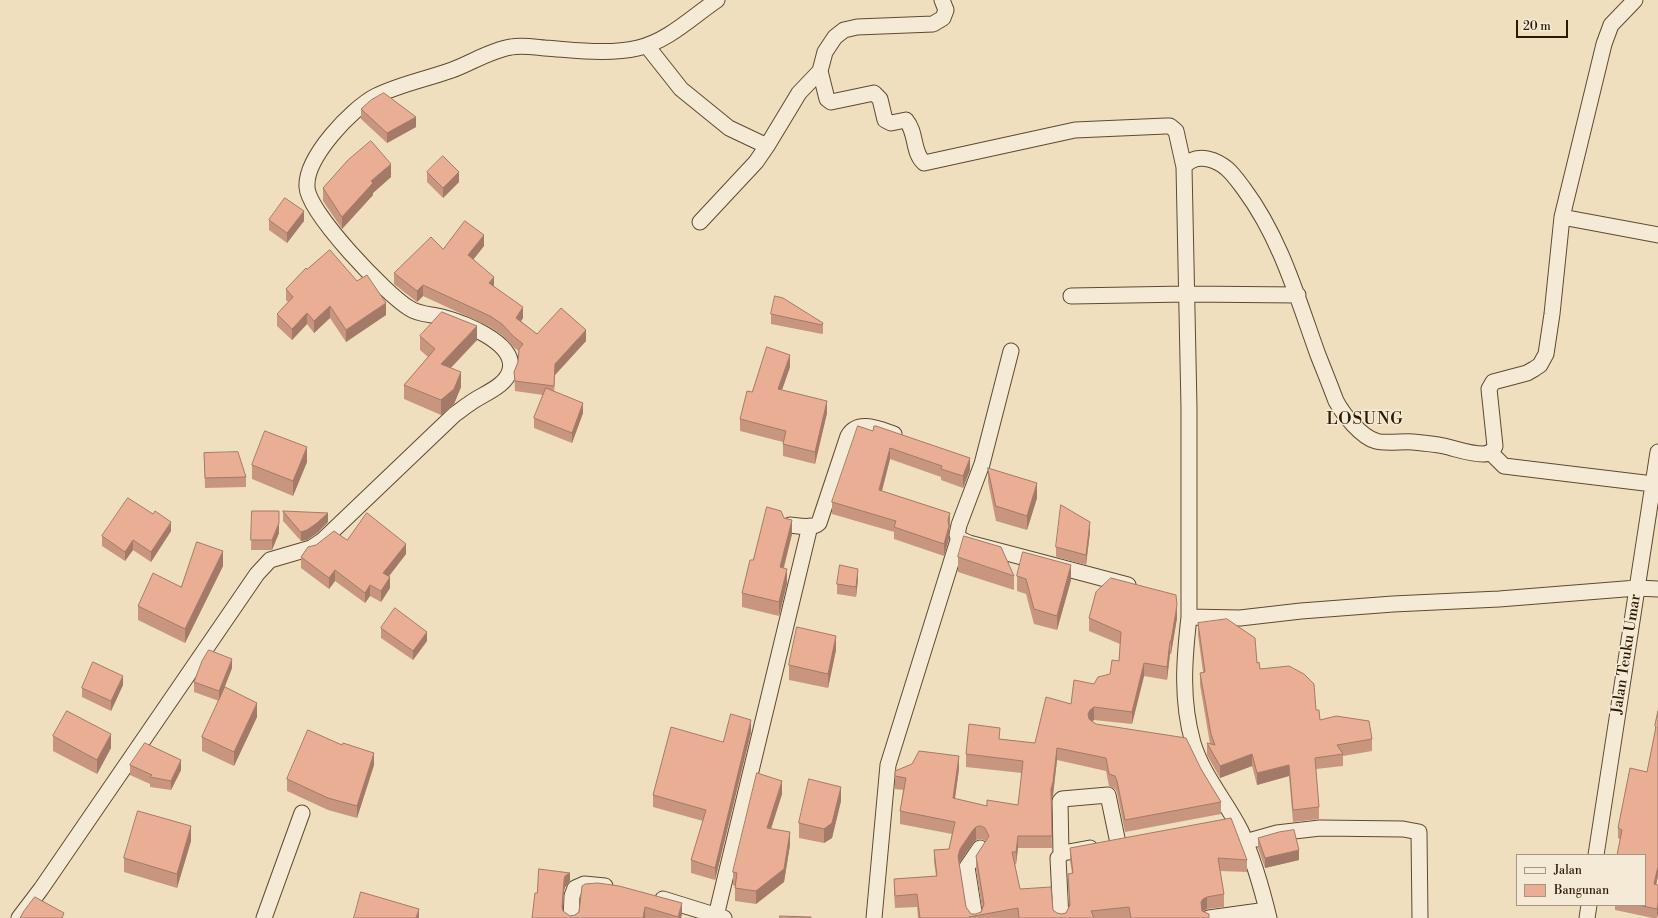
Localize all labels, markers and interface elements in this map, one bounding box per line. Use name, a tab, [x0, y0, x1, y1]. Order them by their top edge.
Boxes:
scale bar	[1518, 12, 1570, 38]
text: 20 m	[1523, 19, 1551, 34]
district label: LOSUNG	[1326, 410, 1404, 430]
street label: Jalan Teuku Umar	[1609, 593, 1645, 715]
legend	[1516, 854, 1646, 906]
text: Jalan	[1554, 863, 1582, 878]
text: Bangunan	[1554, 883, 1609, 898]

